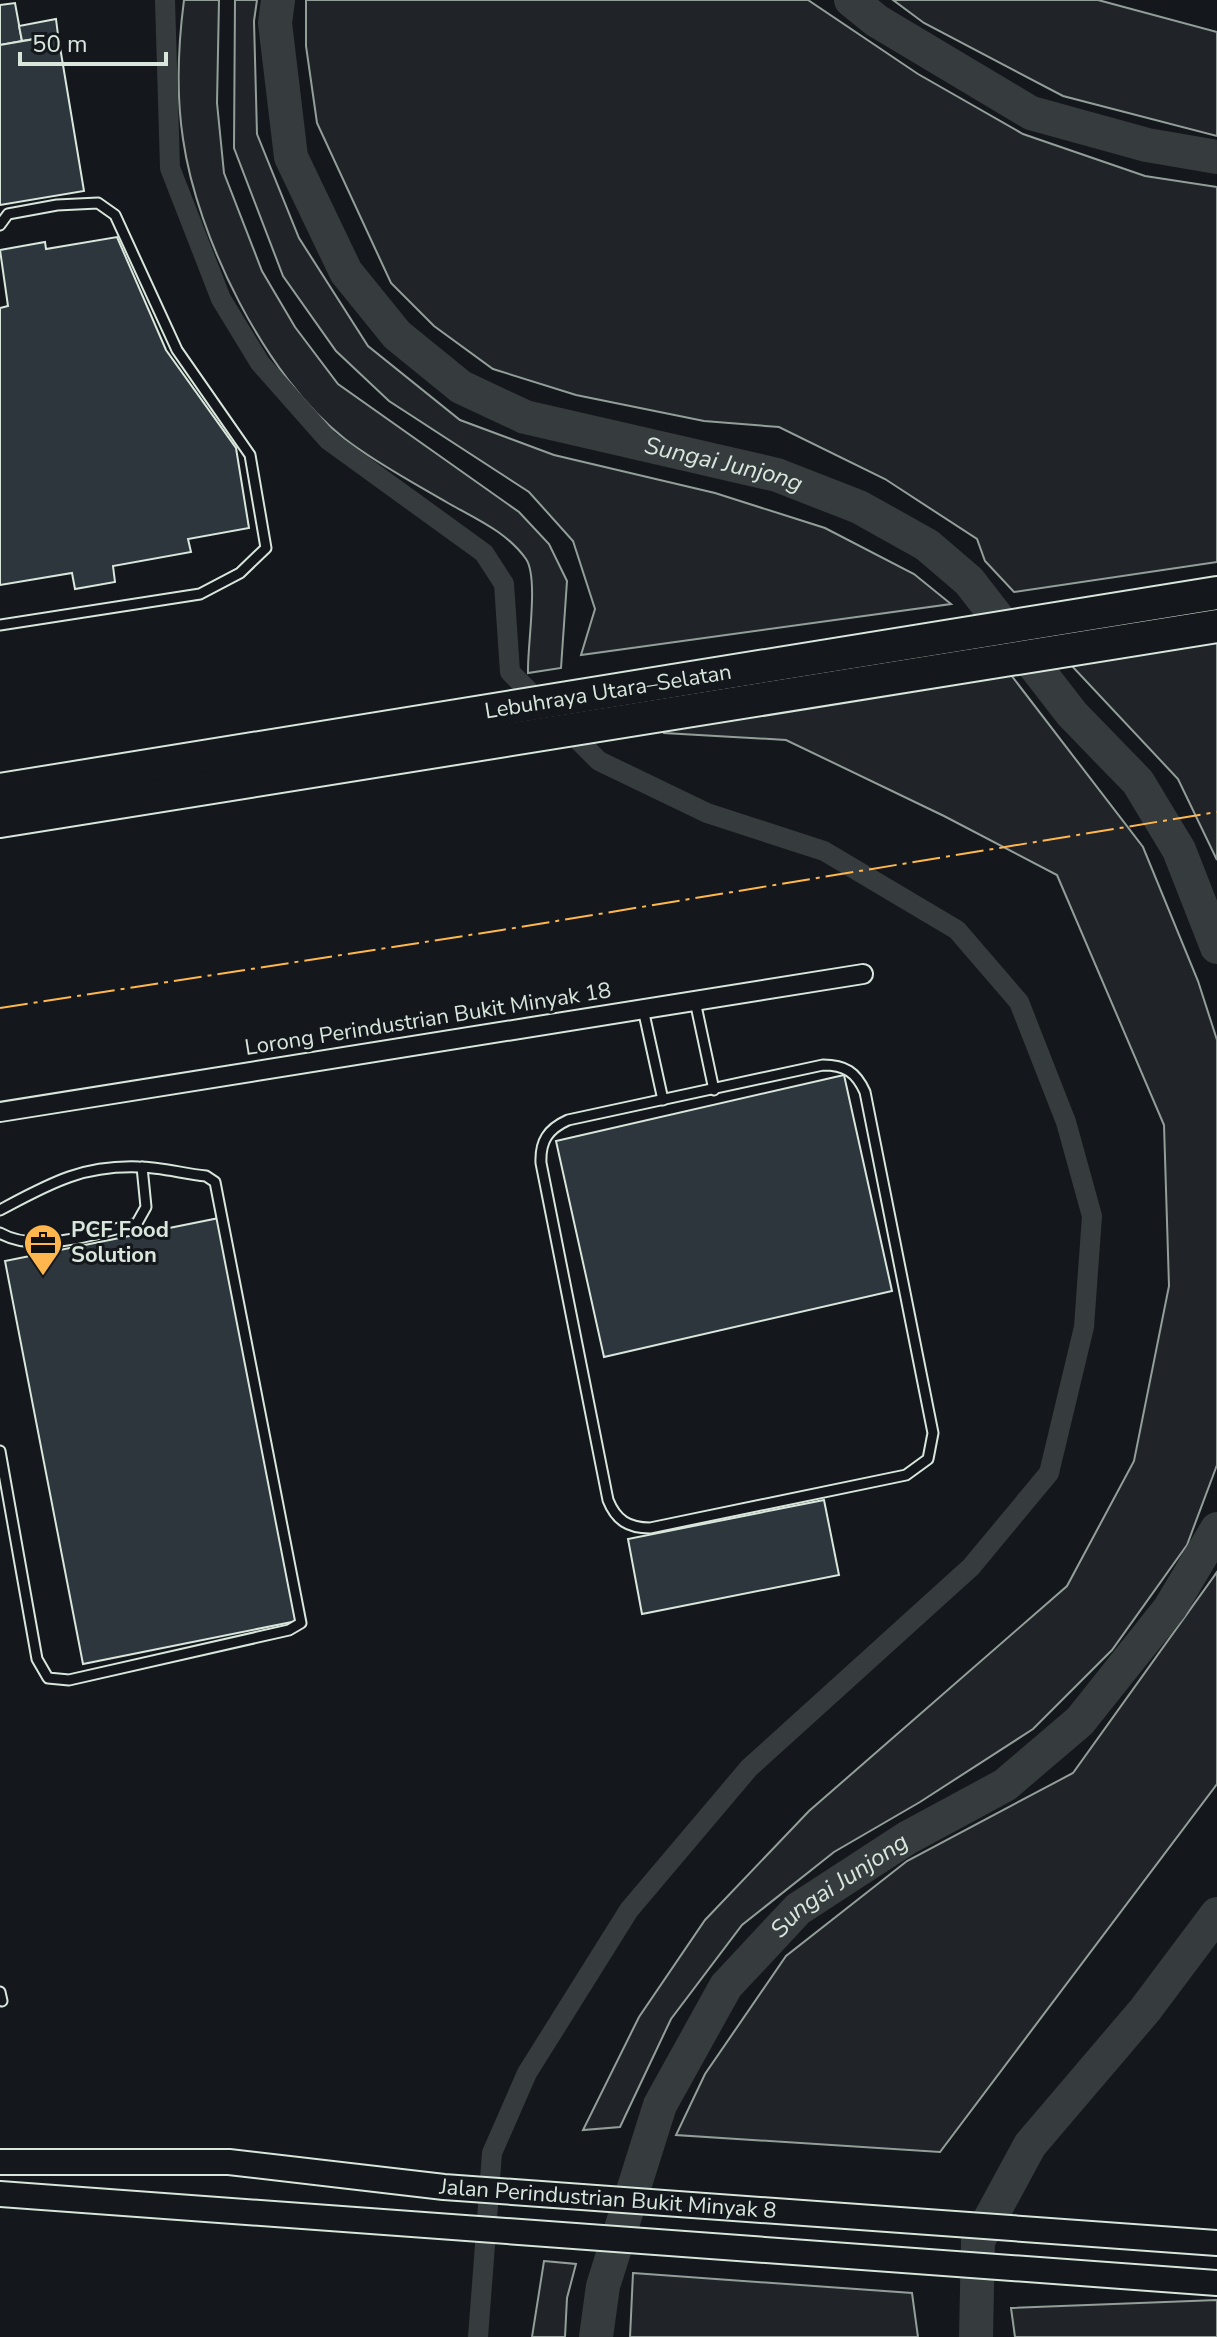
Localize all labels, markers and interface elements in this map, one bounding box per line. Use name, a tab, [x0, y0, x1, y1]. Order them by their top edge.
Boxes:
scale bar	[20, 16, 166, 66]
text: 50 m	[32, 28, 88, 60]
water label: Sungai Junjong	[641, 429, 808, 500]
street label: Lebuhraya Utara–Selatan	[482, 657, 734, 726]
street label: Lorong Perindustrian Bukit Minyak 18	[243, 975, 613, 1063]
place label: PCF Food Solution	[71, 1215, 169, 1270]
office icon: PCF Food Solution	[22, 1222, 64, 1277]
water label: Sungai Junjong	[763, 1826, 914, 1945]
street label: Jalan Perindustrian Bukit Minyak 8	[437, 2171, 778, 2226]

